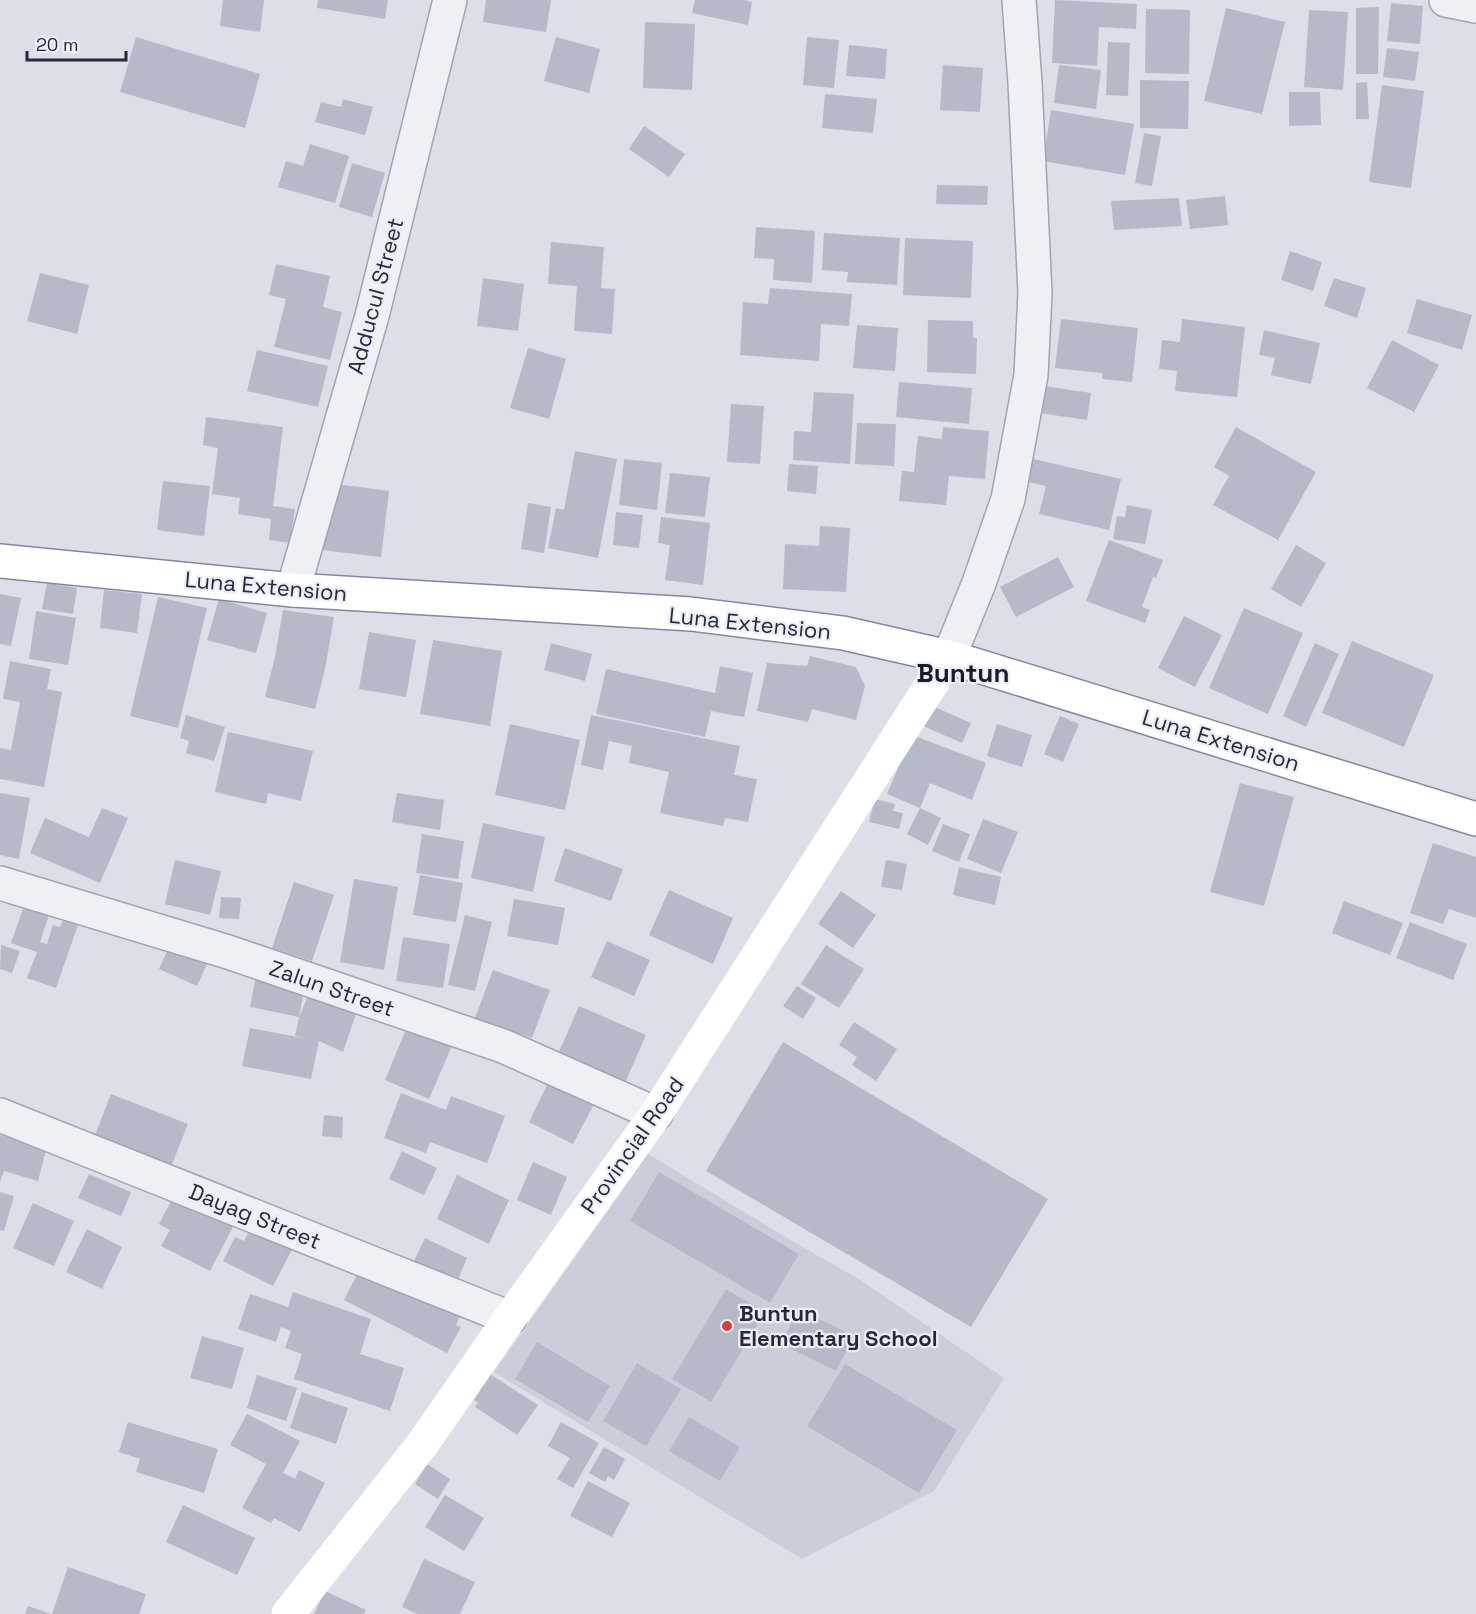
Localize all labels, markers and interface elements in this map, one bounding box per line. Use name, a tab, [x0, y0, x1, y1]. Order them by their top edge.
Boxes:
scale bar	[27, 24, 126, 62]
text: 20 m	[36, 33, 79, 56]
street label: Adducul Street	[341, 215, 409, 377]
street label: Luna Extension	[184, 565, 348, 607]
street label: Luna Extension	[668, 601, 832, 645]
district label: Buntun	[917, 656, 1009, 690]
street label: Luna Extension	[1139, 703, 1303, 777]
street label: Zalun Street	[266, 954, 398, 1022]
street label: Provincial Road	[574, 1071, 690, 1219]
street label: Dayag Street	[185, 1177, 325, 1255]
place label: Buntun Elementary School	[739, 1299, 938, 1352]
marker: Buntun Elementary School	[720, 1319, 734, 1333]

